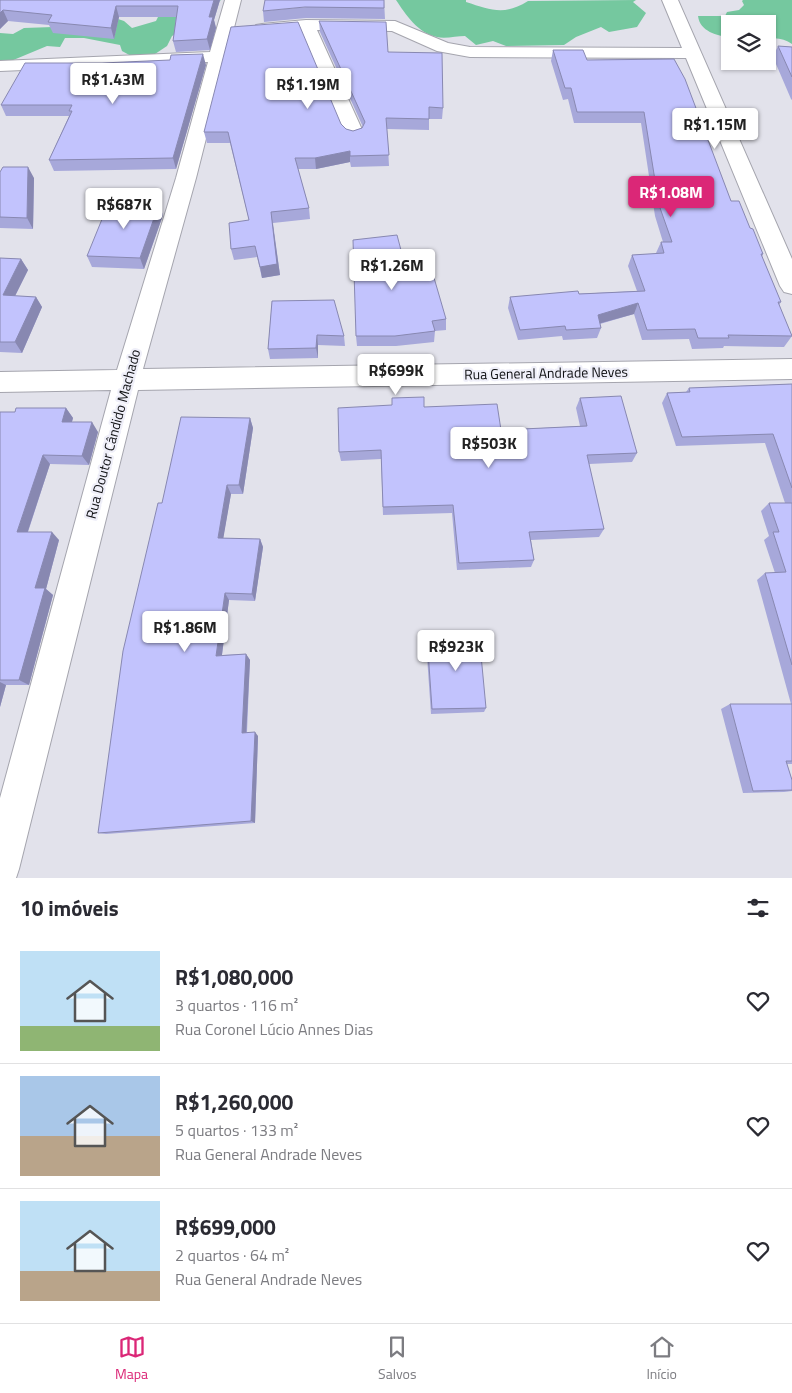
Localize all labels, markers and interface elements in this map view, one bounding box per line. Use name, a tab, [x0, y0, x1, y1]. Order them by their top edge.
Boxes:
map controls	[721, 15, 776, 70]
button: layers	[721, 15, 776, 70]
pin: R$1.43M	[67, 62, 159, 105]
text: R$1.43M	[81, 67, 145, 91]
pin: R$1.19M	[262, 68, 354, 110]
text: R$1.19M	[276, 72, 340, 96]
pin: R$1.15M	[669, 108, 761, 150]
text: R$1.15M	[683, 112, 747, 136]
pin: R$1.08M	[625, 176, 717, 218]
text: R$1.08M	[639, 180, 703, 204]
pin: R$687K	[83, 188, 165, 230]
text: R$687K	[96, 192, 152, 216]
pin: R$1.26M	[346, 248, 438, 291]
text: R$1.26M	[360, 253, 424, 277]
street label: Rua Doutor Cândido Machado	[80, 347, 145, 521]
pin: R$699K	[355, 354, 437, 396]
text: R$699K	[368, 358, 424, 382]
street label: Rua General Andrade Neves	[464, 361, 628, 384]
pin: R$503K	[448, 426, 530, 469]
text: R$503K	[461, 431, 517, 455]
pin: R$1.86M	[139, 610, 231, 653]
text: R$1.86M	[153, 615, 217, 639]
pin: R$923K	[415, 630, 497, 672]
text: R$923K	[428, 634, 484, 658]
text: 10 imóveis	[20, 892, 119, 924]
icon: filters	[744, 894, 772, 922]
text: R$1,080,000	[175, 961, 293, 993]
icon: home	[60, 971, 120, 1031]
icon: heart	[744, 987, 772, 1015]
text: 3 quartos · 116 m²	[175, 993, 298, 1017]
text: Rua Coronel Lúcio Annes Dias	[175, 1017, 373, 1041]
text: R$1,260,000	[175, 1086, 293, 1118]
icon: home	[60, 1096, 120, 1156]
icon: heart	[744, 1112, 772, 1140]
text: 5 quartos · 133 m²	[175, 1118, 298, 1142]
text: Rua General Andrade Neves	[175, 1142, 362, 1166]
text: R$699,000	[175, 1211, 276, 1243]
icon: home	[60, 1221, 120, 1281]
icon: heart	[744, 1237, 772, 1265]
text: 2 quartos · 64 m²	[175, 1243, 289, 1267]
text: Rua General Andrade Neves	[175, 1267, 362, 1291]
tab: Mapa	[115, 1333, 148, 1384]
tab: Salvos	[378, 1333, 416, 1384]
tab: Início	[646, 1333, 677, 1384]

